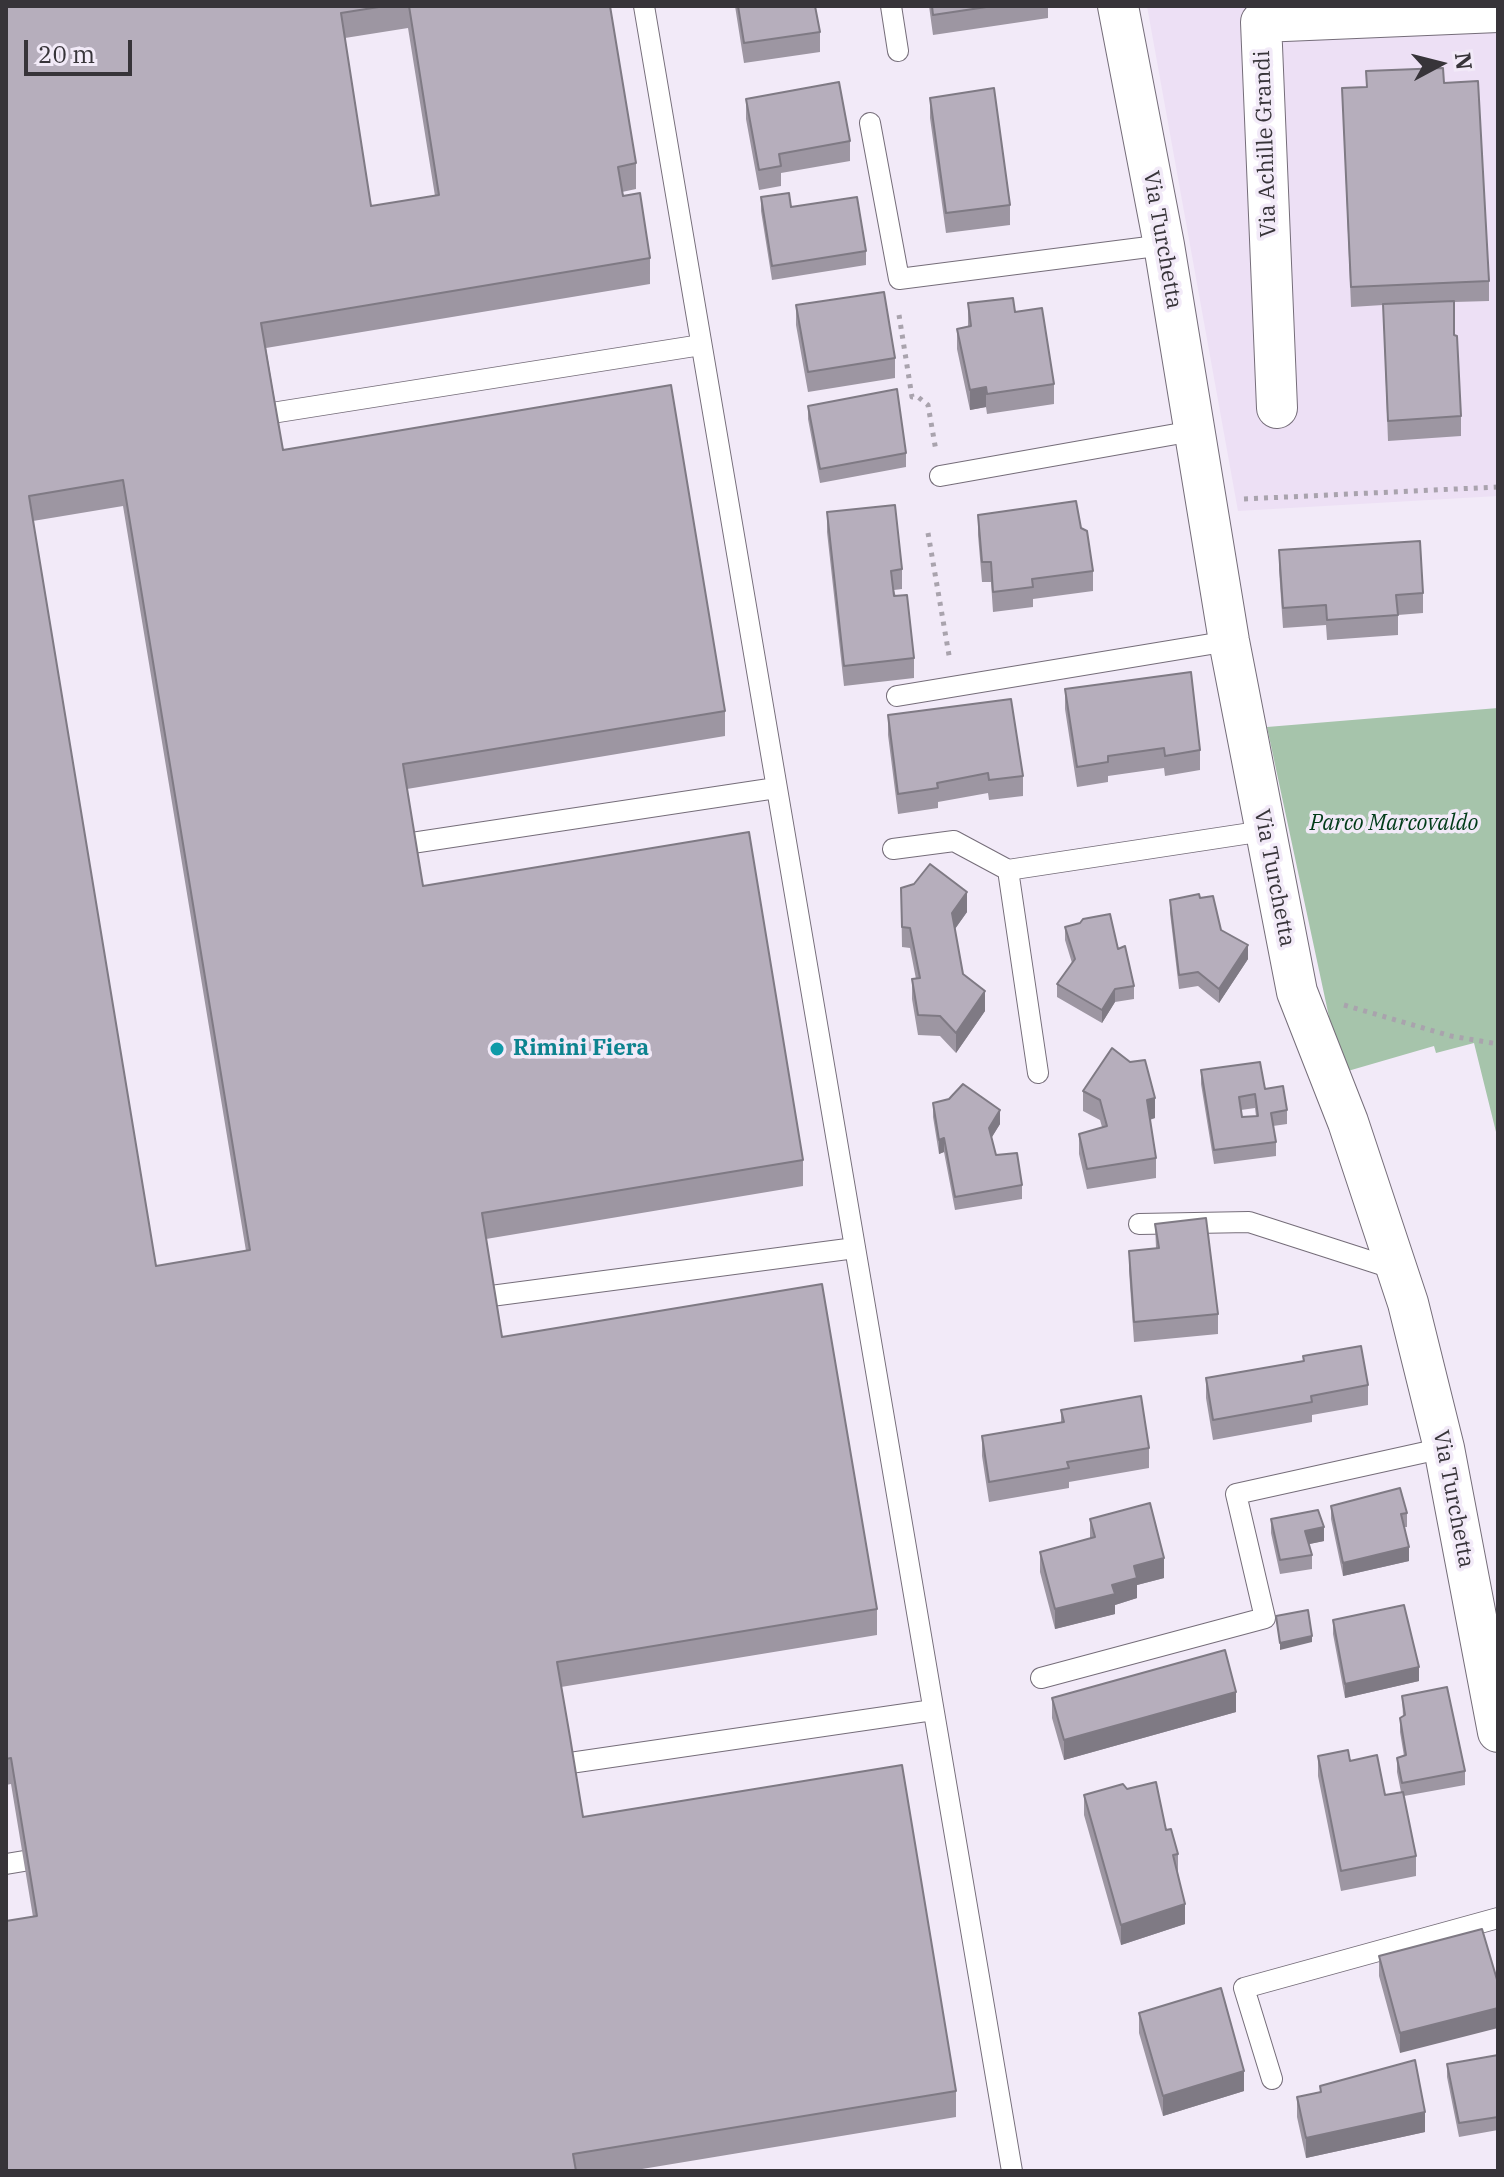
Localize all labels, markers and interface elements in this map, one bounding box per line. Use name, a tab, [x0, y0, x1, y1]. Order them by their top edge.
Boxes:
scale bar	[28, 24, 136, 74]
north arrow	[1400, 24, 1480, 104]
text: 20 m	[38, 38, 95, 70]
street label: Via Achille Grandi	[1250, 50, 1282, 238]
text: N	[1449, 51, 1480, 71]
street label: Via Turchetta	[1137, 169, 1187, 311]
street label: Via Turchetta	[1248, 807, 1300, 949]
park label: Parco Marcovaldo	[1310, 811, 1478, 837]
place label: Rimini Fiera	[513, 1036, 649, 1062]
marker: Rimini Fiera	[488, 1040, 506, 1058]
street label: Via Turchetta	[1427, 1428, 1479, 1570]

